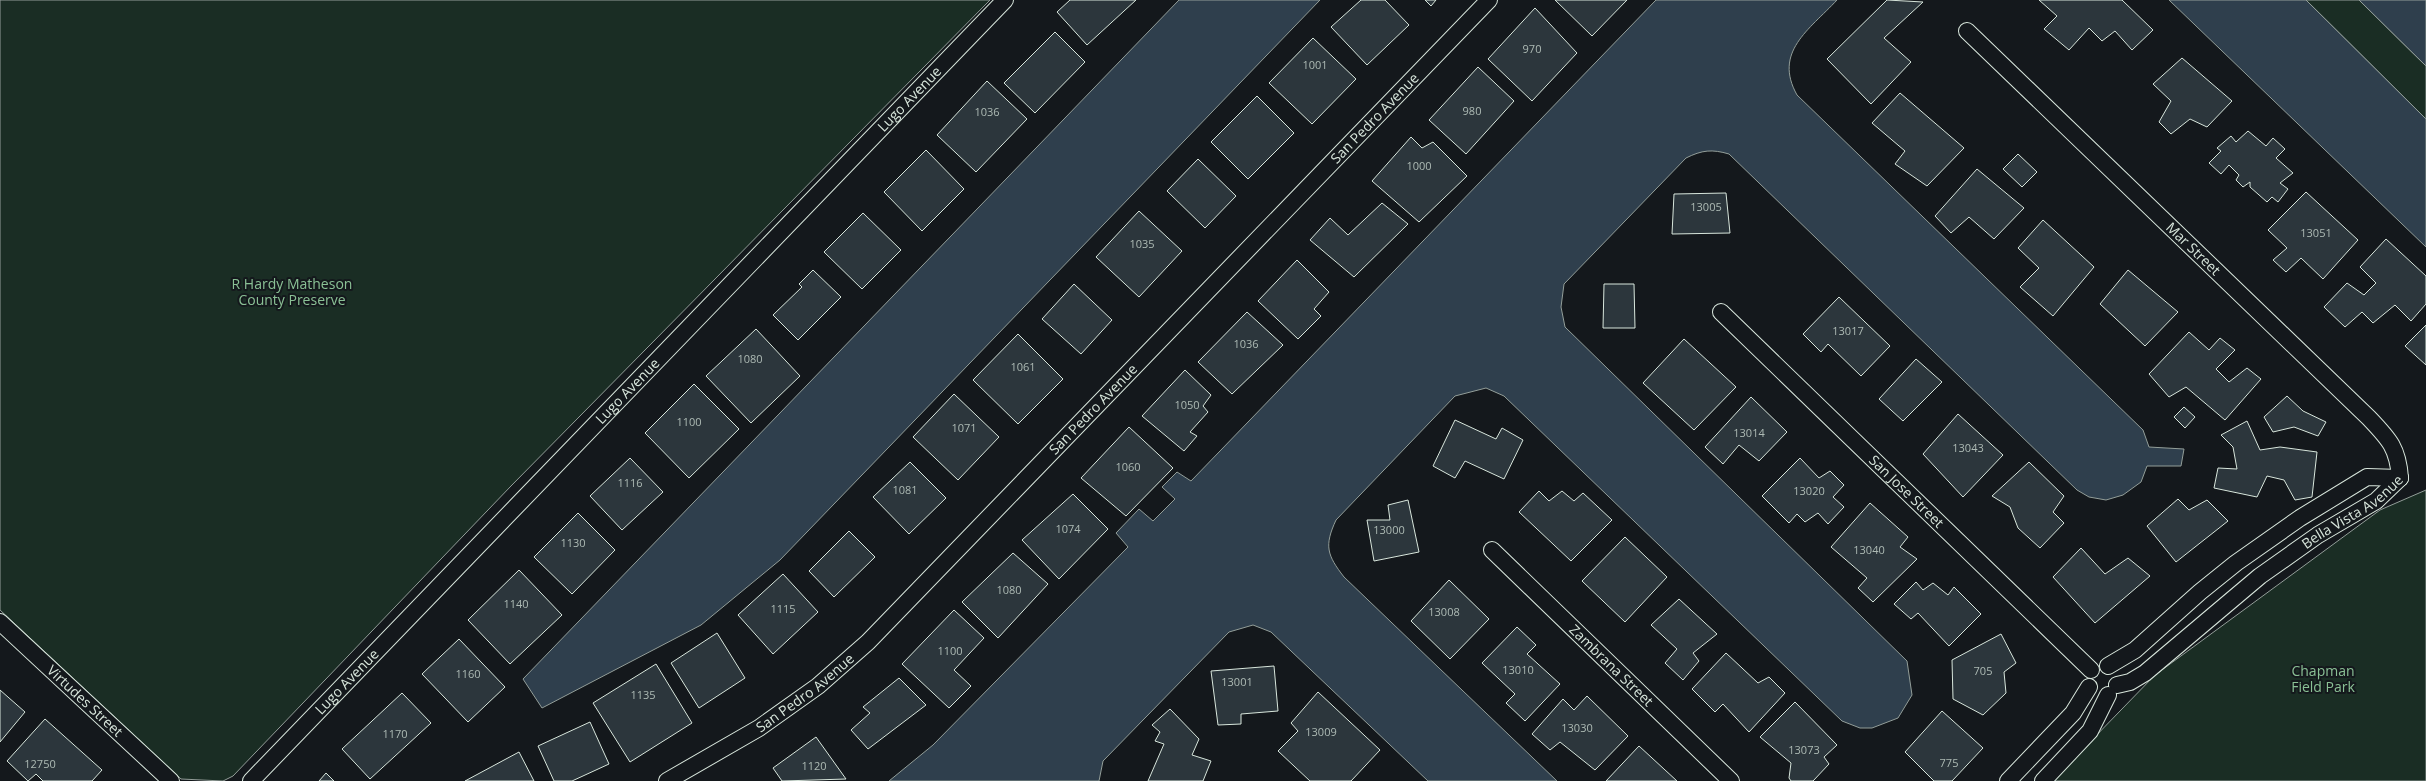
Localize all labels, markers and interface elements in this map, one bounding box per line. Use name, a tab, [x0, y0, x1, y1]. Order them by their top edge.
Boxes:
house number: 970	[1523, 41, 1541, 56]
house number: 1001	[1302, 57, 1328, 72]
street label: Lugo Avenue	[873, 62, 945, 136]
street label: San Pedro Avenue	[1326, 68, 1423, 167]
house number: 980	[1463, 103, 1481, 118]
house number: 1036	[974, 104, 1000, 119]
house number: 1000	[1406, 158, 1432, 173]
house number: 13005	[1690, 199, 1722, 214]
street label: Mar Street	[2162, 218, 2225, 279]
house number: 13051	[2300, 225, 2332, 240]
house number: 1035	[1129, 236, 1155, 251]
park label: R Hardy Matheson County Preserve	[232, 274, 352, 309]
house number: 13017	[1832, 323, 1864, 338]
house number: 1036	[1233, 336, 1259, 351]
house number: 1080	[737, 351, 763, 366]
street label: Lugo Avenue	[591, 354, 663, 428]
house number: 1061	[1010, 359, 1036, 374]
street label: San Pedro Avenue	[1045, 359, 1141, 458]
house number: 1050	[1174, 397, 1200, 412]
house number: 1100	[676, 414, 702, 429]
house number: 1071	[951, 420, 977, 435]
house number: 13014	[1733, 425, 1765, 440]
house number: 13043	[1952, 440, 1984, 455]
street label: San Jose Street	[1865, 450, 1948, 532]
house number: 1060	[1115, 459, 1141, 474]
street label: Bella Vista Avenue	[2298, 470, 2407, 553]
house number: 1116	[617, 475, 643, 490]
house number: 1081	[892, 482, 918, 497]
house number: 13020	[1793, 483, 1825, 498]
house number: 1074	[1055, 521, 1081, 536]
house number: 13000	[1373, 522, 1405, 537]
house number: 1130	[560, 535, 586, 550]
house number: 13040	[1853, 542, 1885, 557]
house number: 1080	[996, 582, 1022, 597]
house number: 1140	[503, 596, 529, 611]
house number: 1115	[770, 601, 796, 616]
house number: 13008	[1428, 604, 1460, 619]
street label: Zambrana Street	[1566, 620, 1658, 710]
house number: 1100	[937, 643, 963, 658]
street label: Lugo Avenue	[310, 644, 383, 718]
street label: San Pedro Avenue	[752, 649, 858, 736]
street label: Virtudes Street	[43, 661, 127, 741]
park label: Chapman Field Park	[2291, 661, 2355, 696]
house number: 13010	[1502, 662, 1534, 677]
house number: 705	[1974, 663, 1992, 678]
house number: 1160	[455, 666, 481, 681]
house number: 13001	[1221, 674, 1253, 689]
house number: 1135	[630, 687, 656, 702]
house number: 13030	[1561, 720, 1593, 735]
house number: 13009	[1305, 724, 1337, 739]
house number: 1170	[382, 726, 408, 741]
house number: 13073	[1788, 742, 1820, 757]
house number: 775	[1940, 755, 1958, 770]
house number: 12750	[24, 756, 56, 771]
house number: 1120	[801, 758, 827, 773]

